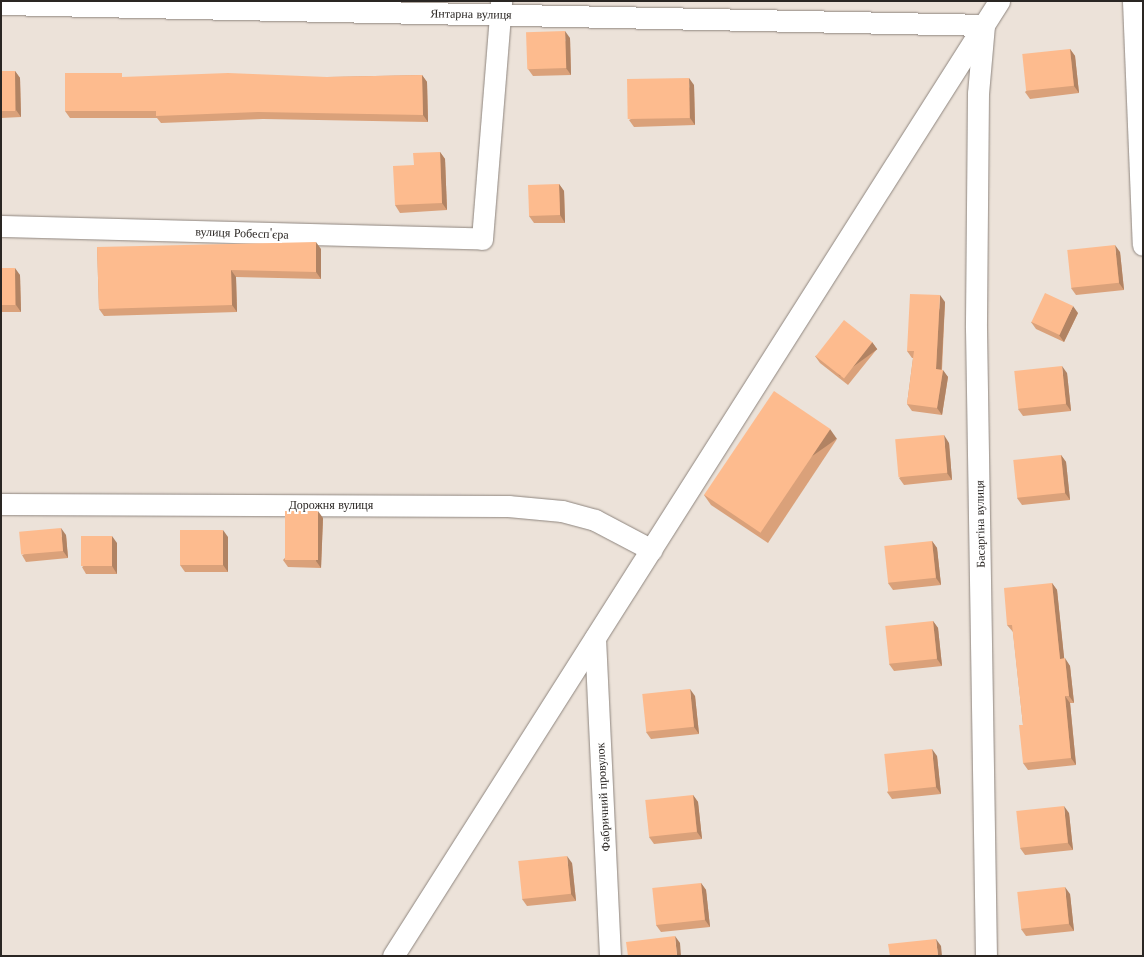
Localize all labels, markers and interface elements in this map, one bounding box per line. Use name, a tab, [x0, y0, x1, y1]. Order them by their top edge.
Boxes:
street label: Янтарна вулиця	[430, 6, 512, 22]
street label: вулиця Робесп'єра	[195, 224, 289, 242]
street label: Басаргіна вулиця	[972, 480, 988, 568]
street label: Дорожня вулиця	[289, 498, 373, 512]
street label: Фабричний провулок	[593, 742, 613, 852]

